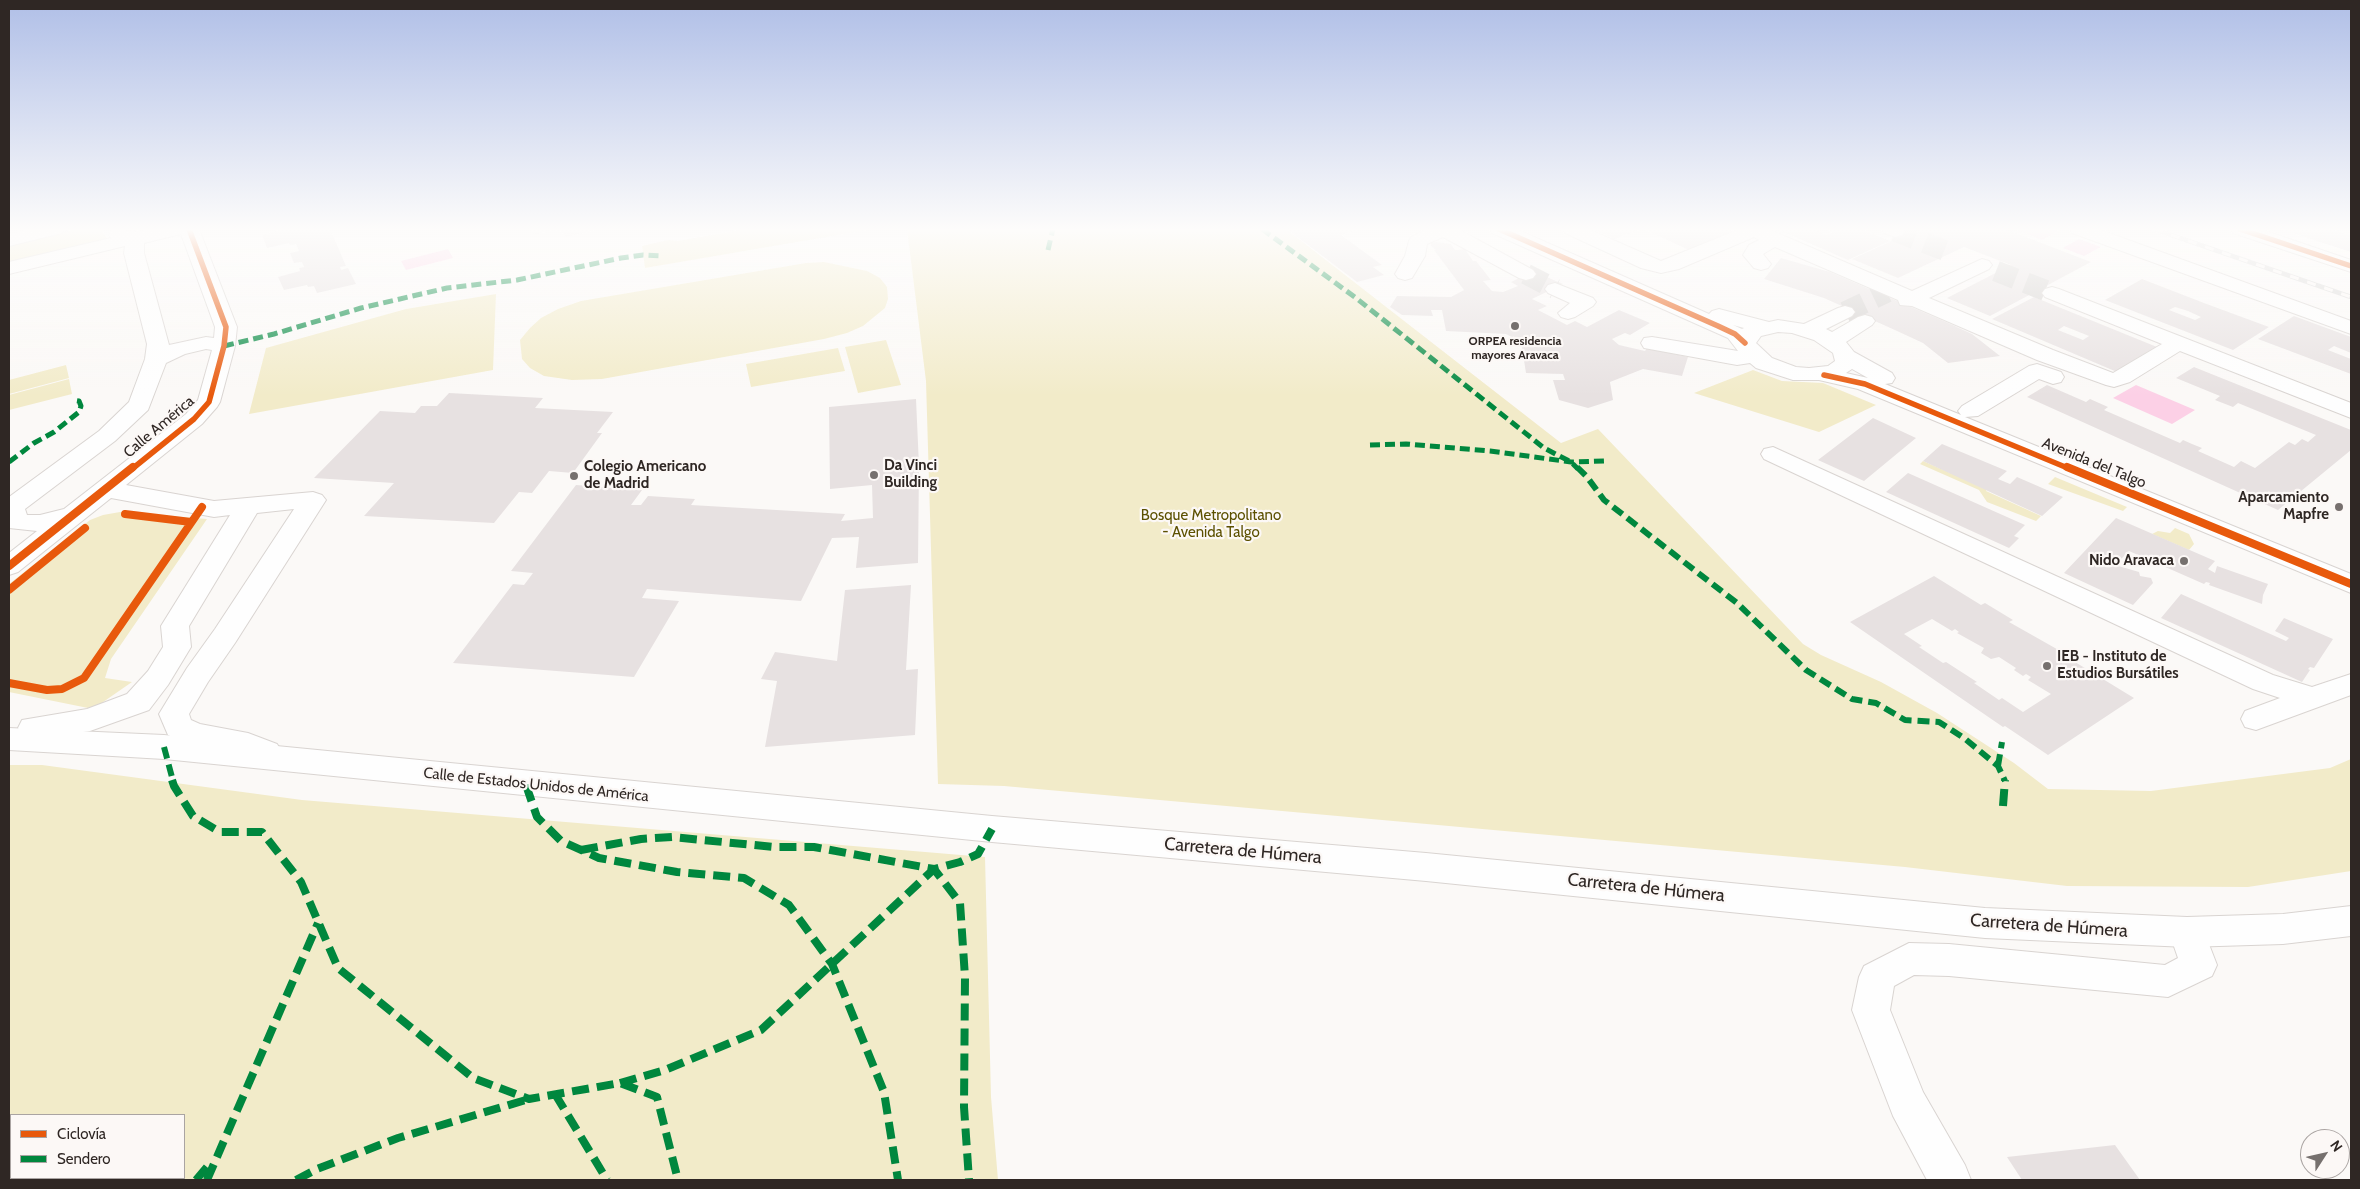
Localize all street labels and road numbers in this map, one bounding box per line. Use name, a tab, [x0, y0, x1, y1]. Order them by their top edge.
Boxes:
street label: Calle América	[120, 392, 198, 462]
street label: Avenida del Talgo	[2039, 434, 2149, 492]
street label: Calle de Estados Unidos de América	[422, 764, 650, 806]
street label: Carretera de Húmera	[1163, 833, 1323, 869]
street label: Carretera de Húmera	[1566, 869, 1726, 907]
street label: Carretera de Húmera	[1969, 910, 2129, 942]

